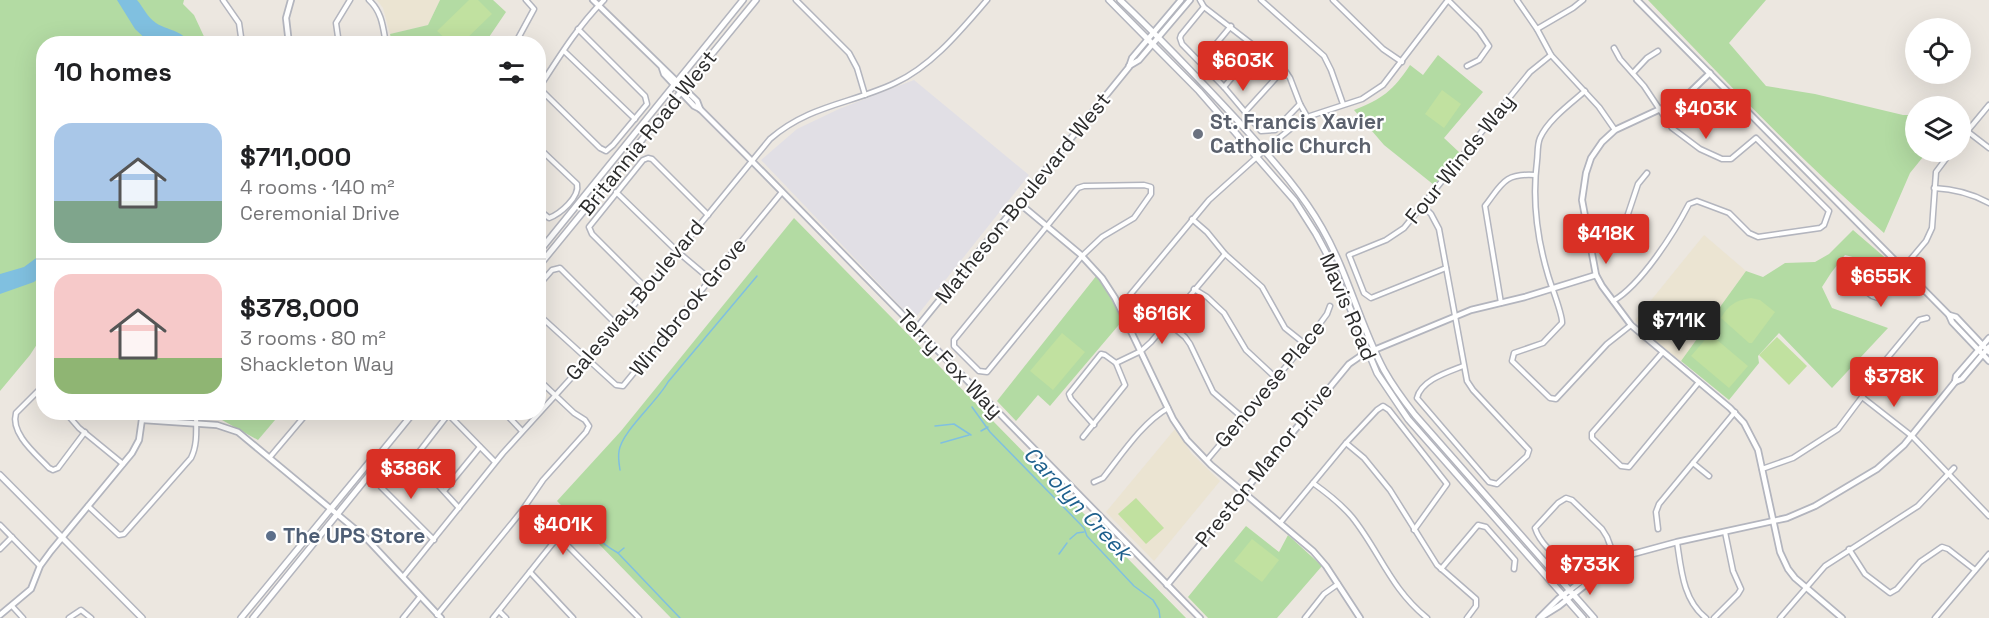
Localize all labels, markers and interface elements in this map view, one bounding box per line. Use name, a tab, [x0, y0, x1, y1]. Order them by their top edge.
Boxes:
map controls	[1905, 18, 1971, 162]
button: locate	[1905, 18, 1971, 84]
pin: $603K	[1201, 41, 1285, 92]
street label: Britannia Road West	[573, 45, 723, 221]
text: $603K	[1212, 47, 1274, 73]
text: 10 homes	[54, 55, 172, 89]
icon: filters	[495, 56, 528, 89]
street label: Matheson Boulevard West	[929, 87, 1116, 309]
street label: Four Winds Way	[1399, 88, 1520, 229]
pin: $403K	[1664, 89, 1748, 140]
text: $403K	[1675, 95, 1737, 121]
button: layers	[1905, 96, 1971, 162]
place label: St. Francis Xavier Catholic Church	[1210, 108, 1384, 159]
marker: St. Francis Xavier Catholic Church	[1191, 127, 1205, 141]
text: $711,000	[240, 140, 351, 174]
icon: home	[102, 147, 174, 219]
text: 4 rooms · 140 m²	[240, 174, 395, 200]
text: Ceremonial Drive	[240, 200, 400, 226]
street label: Galesway Boulevard	[559, 214, 710, 386]
pin: $418K	[1564, 214, 1648, 265]
text: $418K	[1577, 220, 1635, 246]
street label: Windbrook Grove	[623, 232, 752, 382]
street label: Mavis Road	[1314, 249, 1383, 365]
pin: $655K	[1839, 257, 1923, 308]
text: $655K	[1851, 263, 1912, 289]
text: $378,000	[240, 291, 359, 325]
pin: $616K	[1120, 294, 1204, 345]
icon: home	[102, 298, 174, 370]
text: $616K	[1133, 300, 1191, 326]
pin: $711K	[1637, 301, 1721, 352]
street label: Terry Fox Way	[892, 304, 1009, 424]
text: $711K	[1652, 307, 1706, 333]
street label: Genovese Place	[1208, 314, 1331, 453]
text: 3 rooms · 80 m²	[240, 325, 386, 351]
text: Shackleton Way	[240, 351, 394, 377]
pin: $378K	[1852, 357, 1936, 408]
text: $378K	[1864, 363, 1924, 389]
street label: Preston Manor Drive	[1189, 377, 1338, 552]
water label: Carolyn Creek	[1018, 440, 1140, 568]
pin: $386K	[369, 449, 453, 500]
text: $386K	[380, 455, 442, 481]
pin: $401K	[521, 505, 605, 556]
text: $401K	[533, 511, 593, 537]
place label: The UPS Store	[283, 522, 425, 549]
marker: The UPS Store	[264, 529, 278, 543]
pin: $733K	[1548, 545, 1632, 596]
text: $733K	[1560, 551, 1620, 577]

